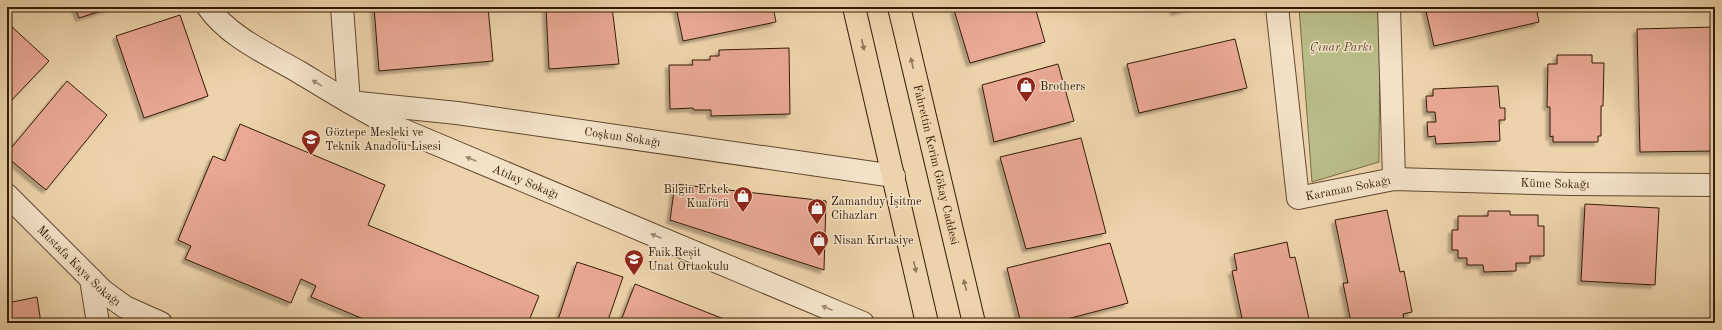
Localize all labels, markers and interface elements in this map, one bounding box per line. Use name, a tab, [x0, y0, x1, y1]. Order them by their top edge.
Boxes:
one-way arrow	[861, 39, 867, 51]
park label: Çınar Parkı	[1310, 42, 1372, 54]
one-way arrow	[908, 57, 914, 70]
shop icon: Brothers	[1015, 75, 1037, 103]
one-way arrow	[311, 80, 323, 87]
place label: Brothers	[1040, 81, 1086, 93]
street label: Fahrettin Kerim Gökay Caddesi	[911, 84, 960, 246]
street label: Coşkun Sokağı	[583, 126, 661, 149]
place label: Göztepe Mesleki ve Teknik Anadolu Lisesi	[325, 127, 441, 153]
school or university icon: Göztepe Mesleki ve Teknik Anadolu Lisesi	[300, 128, 322, 156]
one-way arrow	[465, 155, 477, 161]
street label: Atılay Sokağı	[490, 163, 560, 202]
street label: Karaman Sokağı	[1304, 175, 1392, 203]
street label: Küme Sokağı	[1520, 178, 1590, 191]
place label: Bilgin Erkek Kuaförü	[663, 184, 730, 210]
shop icon: Bilgin Erkek Kuaförü	[732, 185, 754, 213]
place label: Zamanduy İşitme Cihazları	[831, 192, 922, 222]
shop icon: Zamanduy İşitme Cihazları	[806, 197, 828, 225]
street label: Mustafa Kaya Sokağı	[34, 224, 123, 309]
shop icon: Nisan Kırtasiye	[808, 229, 830, 257]
one-way arrow	[650, 233, 661, 239]
place label: Nisan Kırtasiye	[833, 235, 914, 247]
place label: Faik Reşit Unat Ortaokulu	[648, 247, 730, 273]
school or university icon: Faik Reşit Unat Ortaokulu	[623, 248, 645, 276]
one-way arrow	[912, 261, 918, 273]
one-way arrow	[962, 279, 968, 291]
one-way arrow	[822, 305, 833, 311]

